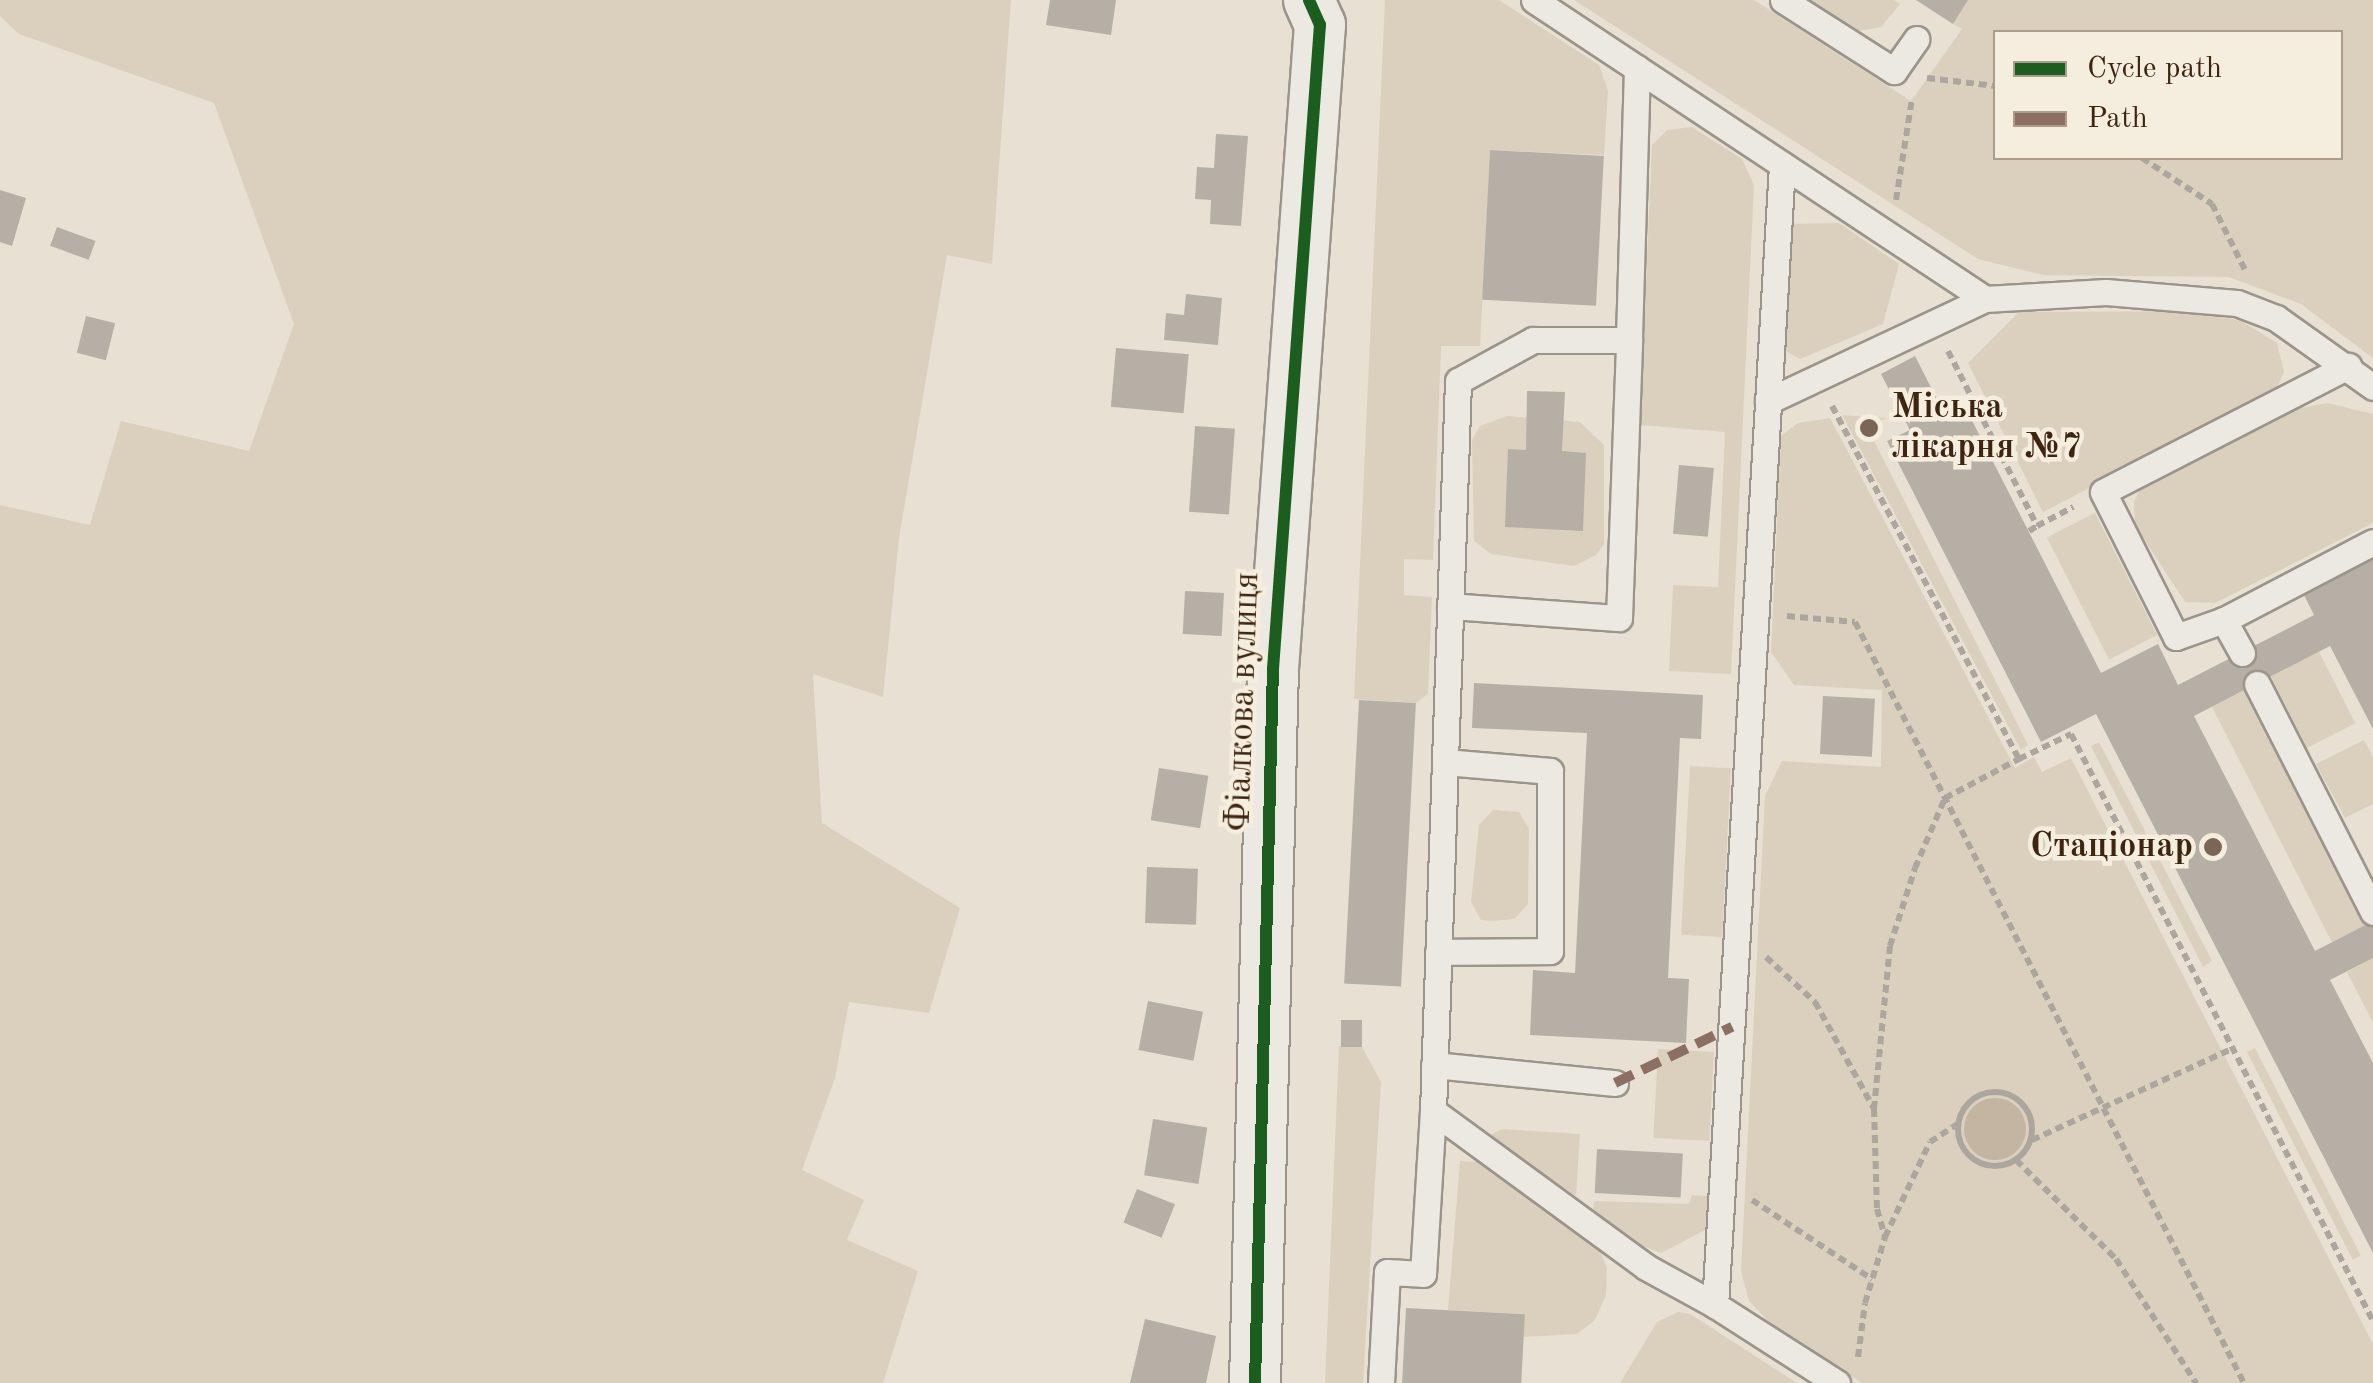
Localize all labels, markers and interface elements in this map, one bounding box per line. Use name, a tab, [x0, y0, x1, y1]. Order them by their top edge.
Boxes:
legend	[1993, 30, 2343, 160]
text: Cycle path	[2087, 54, 2222, 84]
text: Path	[2087, 104, 2148, 134]
place label: Міська лікарня №7	[1892, 387, 2082, 469]
marker: Міська лікарня №7	[1856, 415, 1882, 441]
street label: Фіалкова вулиця	[1218, 571, 1270, 833]
place label: Стаціонар	[2030, 826, 2193, 868]
marker: Стаціонар	[2202, 836, 2224, 858]

